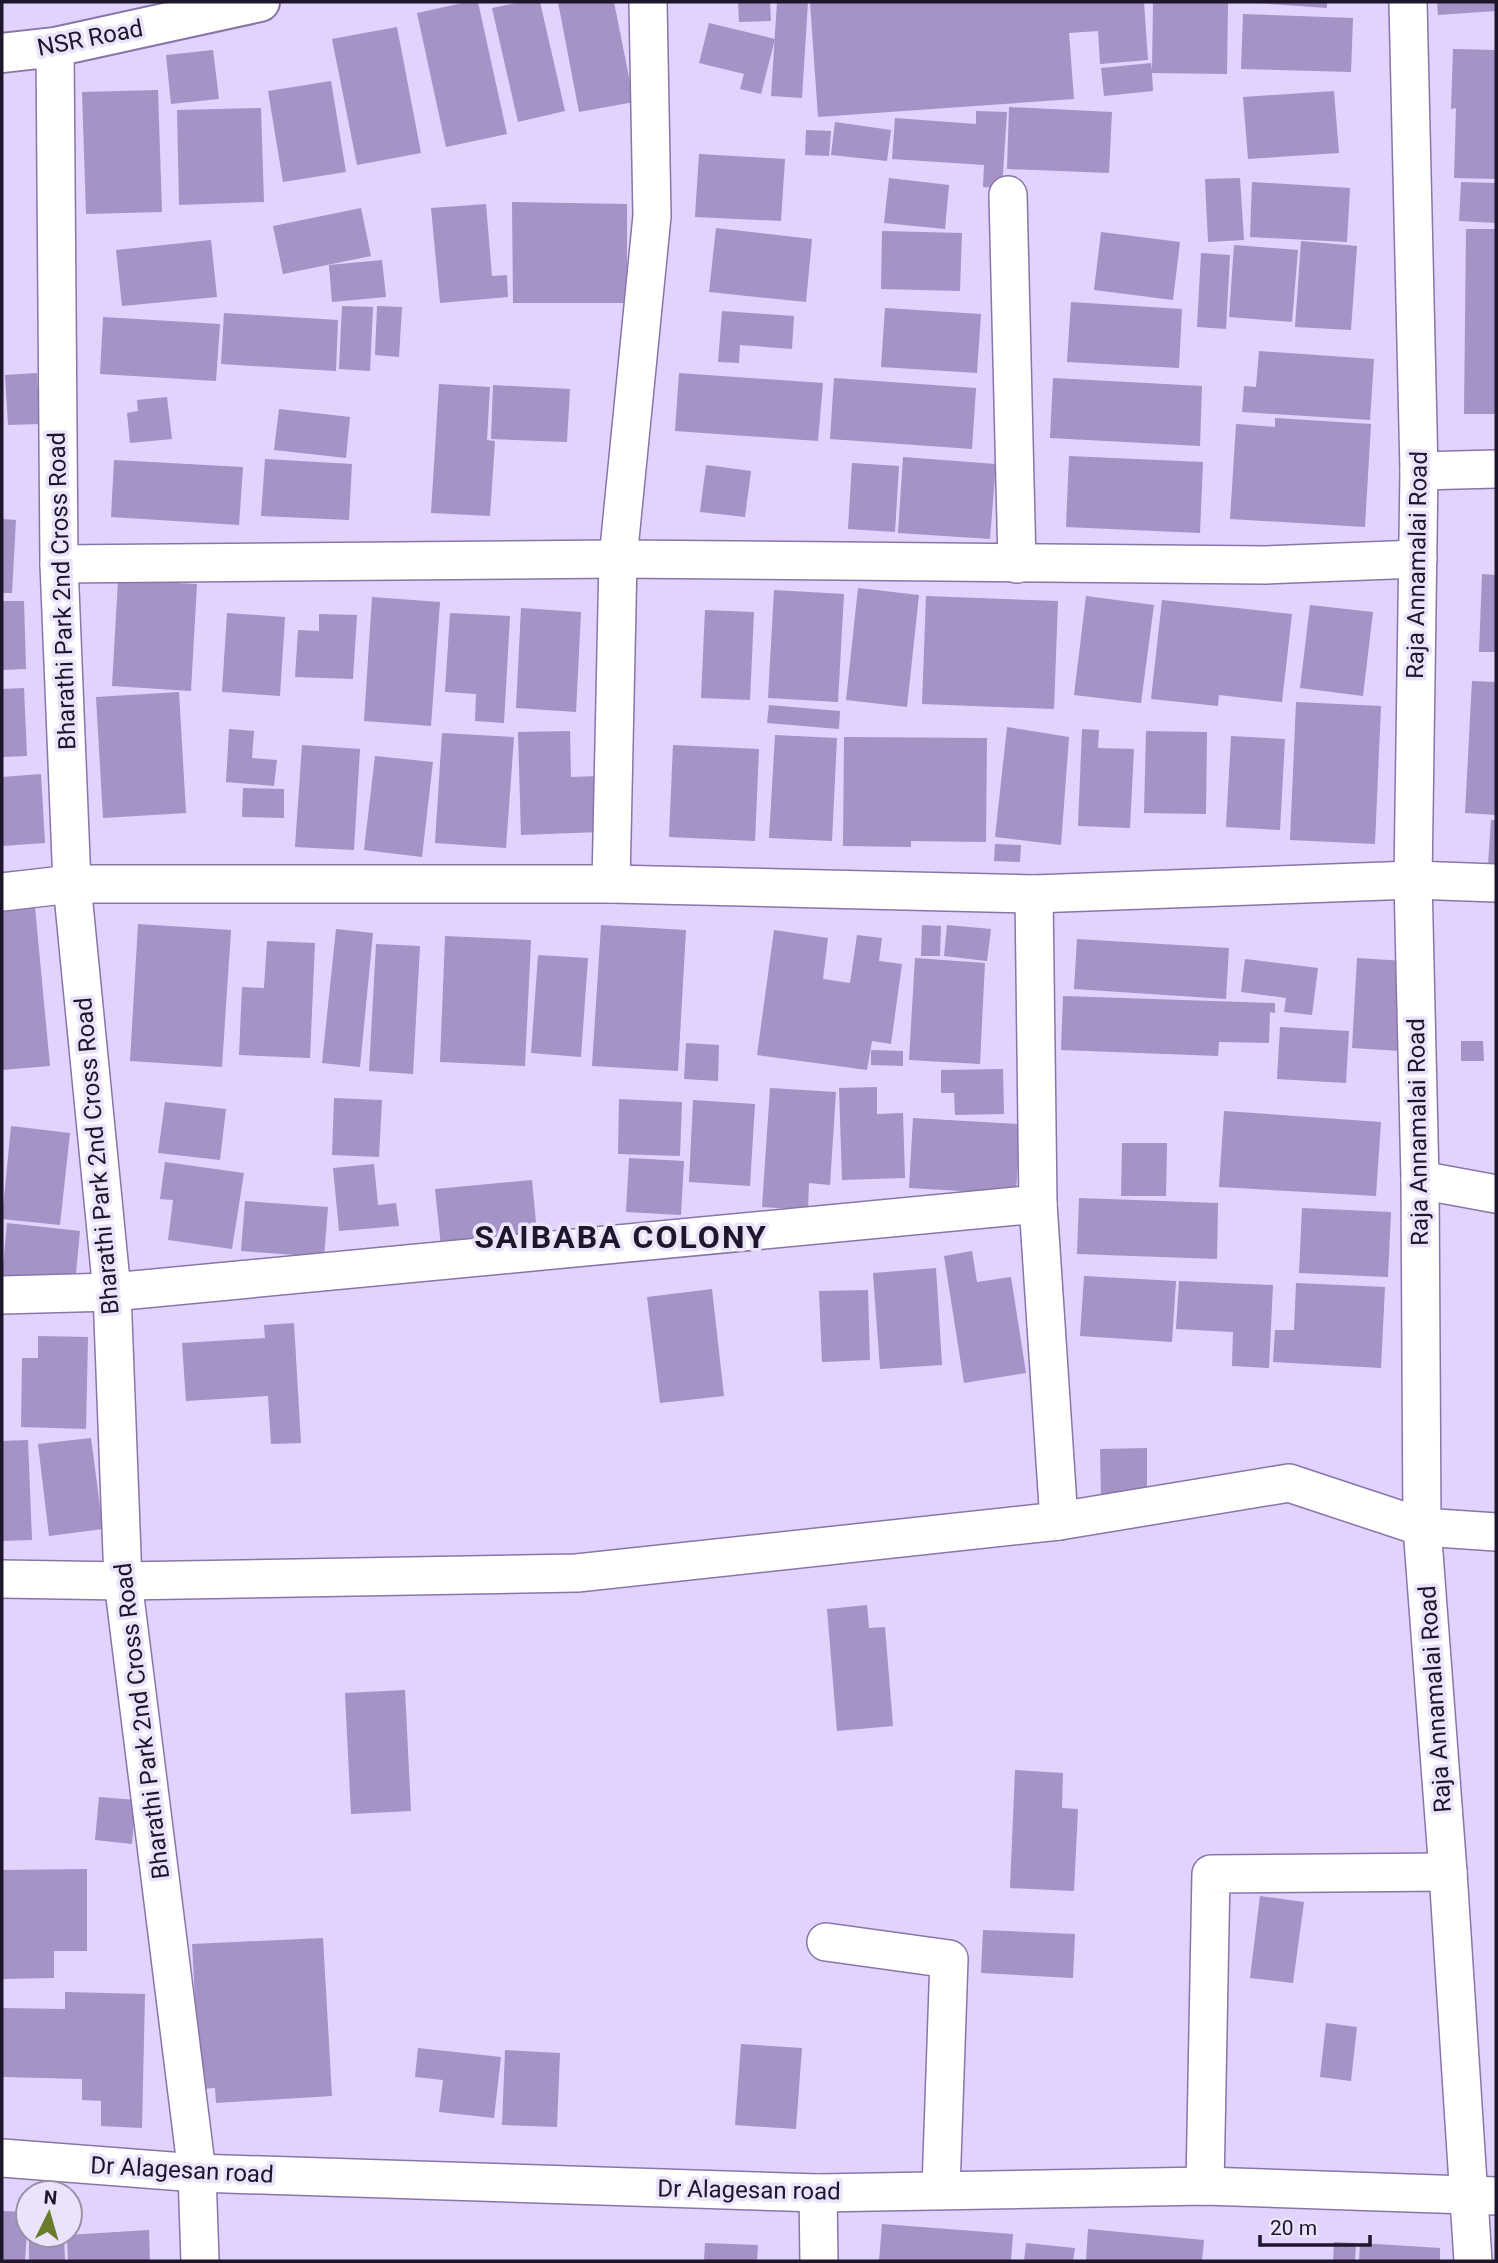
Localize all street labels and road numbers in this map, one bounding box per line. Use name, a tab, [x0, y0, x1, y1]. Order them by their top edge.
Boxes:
street label: NSR Road	[35, 14, 145, 62]
street label: Bharathi Park 2nd Cross Road	[42, 431, 82, 751]
street label: Raja Annamalai Road	[1401, 451, 1433, 679]
street label: Bharathi Park 2nd Cross Road	[69, 996, 125, 1316]
street label: Raja Annamalai Road	[1402, 1018, 1434, 1246]
street label: Bharathi Park 2nd Cross Road	[109, 1561, 175, 1881]
street label: Raja Annamalai Road	[1413, 1584, 1457, 1814]
street label: Dr Alagesan road	[90, 2151, 274, 2189]
street label: Dr Alagesan road	[657, 2174, 841, 2206]

